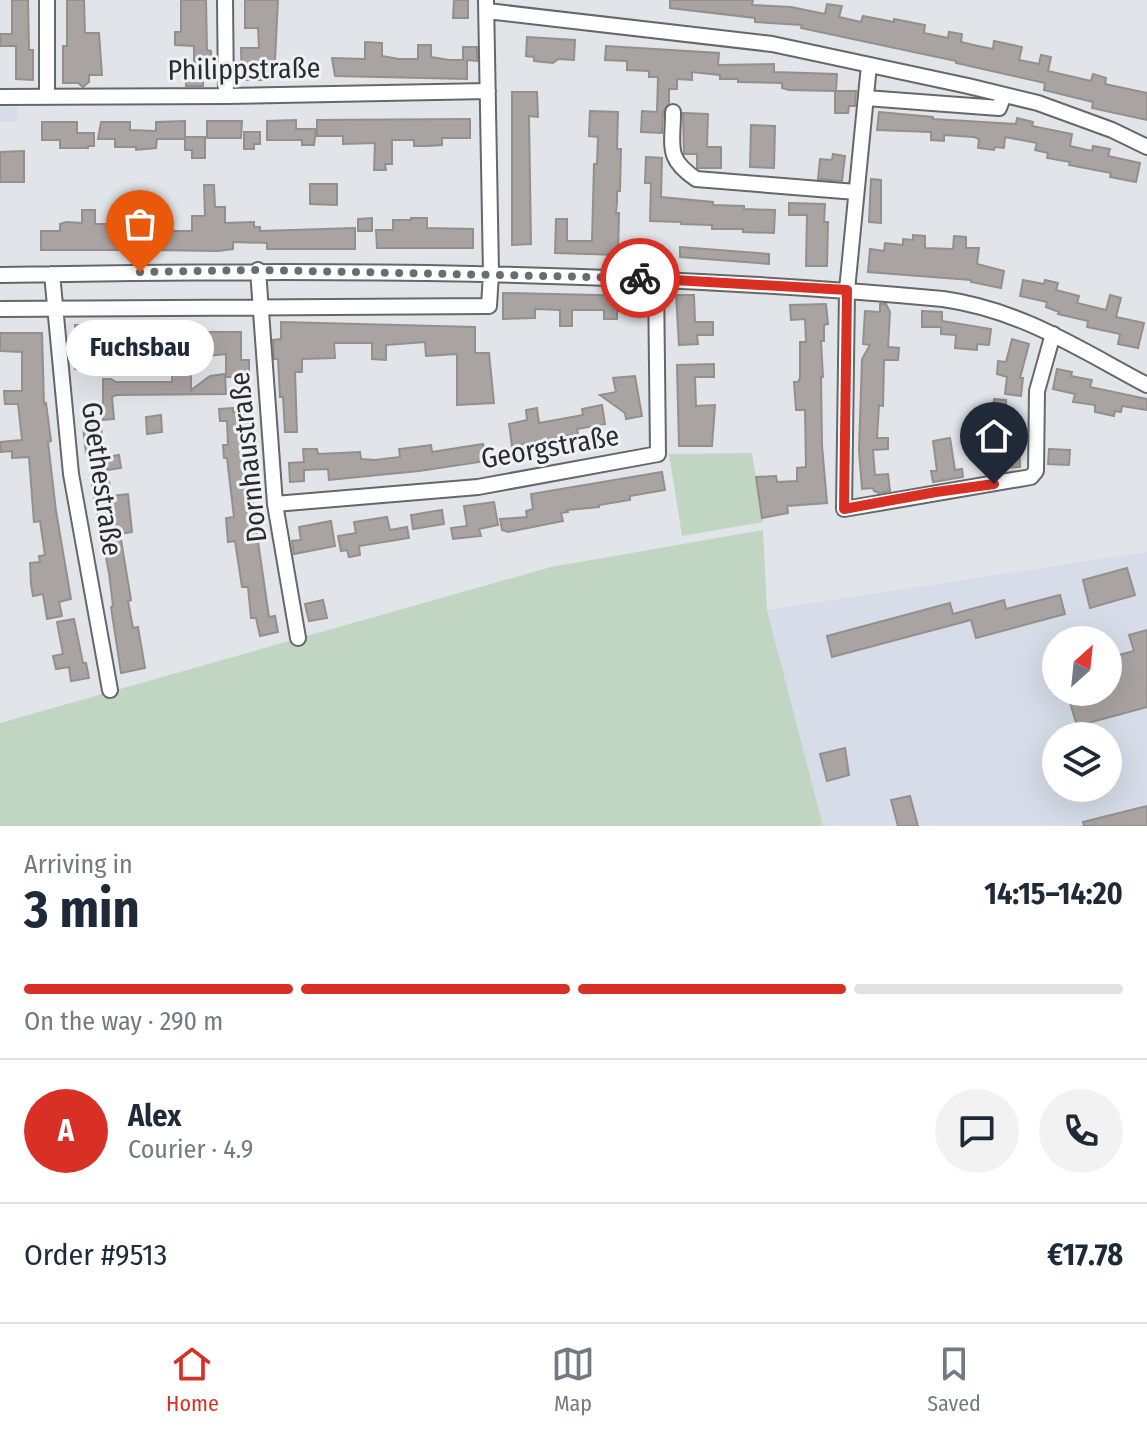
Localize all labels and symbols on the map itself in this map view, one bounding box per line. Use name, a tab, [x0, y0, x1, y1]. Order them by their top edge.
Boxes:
street label: Philippstraße	[167, 51, 321, 87]
pin	[106, 190, 174, 272]
courier	[600, 238, 680, 318]
callout: Fuchsbau	[66, 320, 214, 376]
street label: Dornhaustraße	[223, 370, 273, 544]
street label: Goethestraße	[75, 400, 129, 558]
pin	[960, 402, 1028, 484]
street label: Georgstraße	[478, 419, 622, 475]
north arrow	[1042, 626, 1122, 706]

